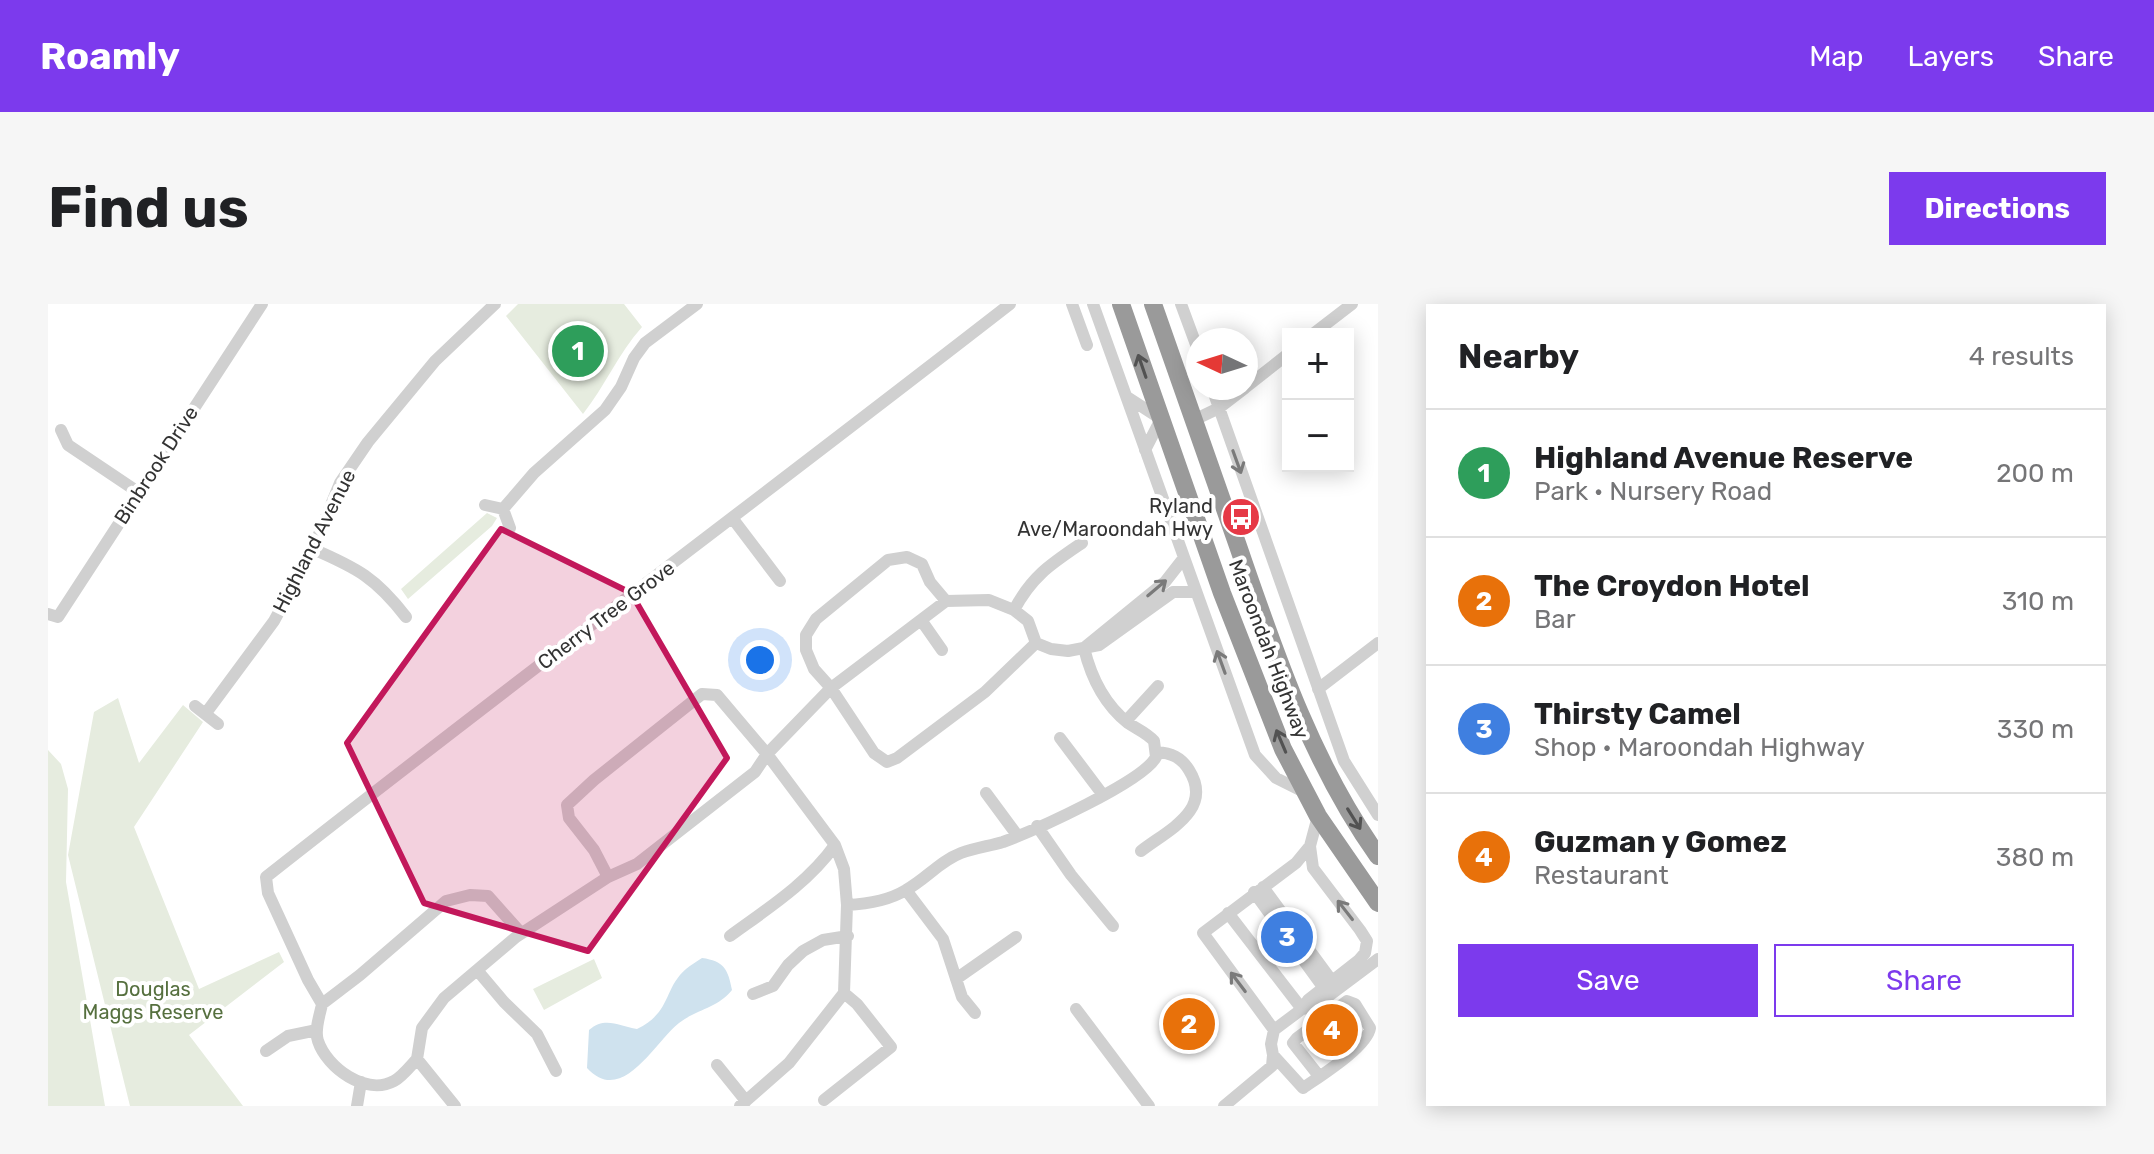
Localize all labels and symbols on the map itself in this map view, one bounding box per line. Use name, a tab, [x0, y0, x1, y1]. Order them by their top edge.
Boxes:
pin: 1	[552, 321, 604, 381]
north arrow	[1186, 328, 1258, 400]
one-way arrow	[1134, 354, 1149, 379]
street label: Binbrook Drive	[109, 402, 203, 528]
one-way arrow	[1231, 449, 1245, 474]
street label: Highland Avenue	[268, 465, 360, 617]
place label: Ryland Ave/Maroondah Hwy	[1017, 494, 1213, 541]
bus stop icon: Ryland Ave/Maroondah Hwy	[1220, 496, 1262, 538]
street label: Cherry Tree Grove	[533, 556, 679, 674]
street label: Maroondah Highway	[1224, 556, 1314, 742]
one-way arrow	[1146, 579, 1166, 597]
your location	[740, 640, 780, 680]
one-way arrow	[1212, 650, 1227, 675]
one-way arrow	[1272, 729, 1287, 754]
one-way arrow	[1347, 807, 1363, 830]
one-way arrow	[1336, 900, 1354, 921]
pin: 3	[1261, 907, 1313, 967]
one-way arrow	[1230, 971, 1247, 993]
park label: Douglas Maggs Reserve	[83, 977, 224, 1024]
pin: 2	[1163, 994, 1215, 1054]
pin: 4	[1306, 1000, 1358, 1060]

